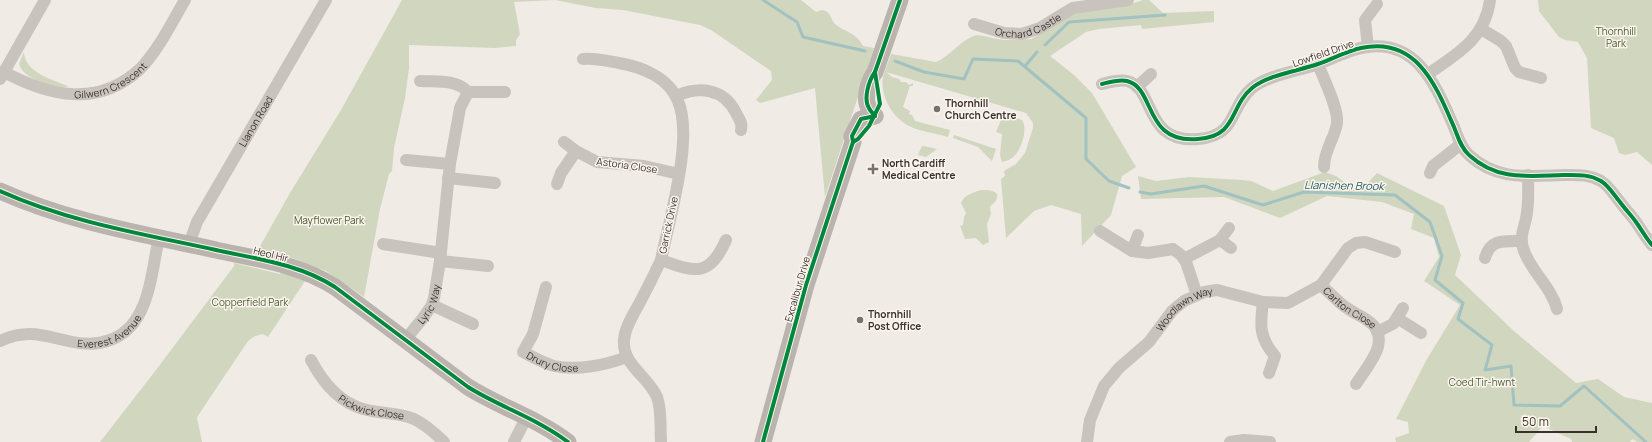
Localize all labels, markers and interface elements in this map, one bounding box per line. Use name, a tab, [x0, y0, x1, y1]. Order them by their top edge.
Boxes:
street label: Orchard Castle	[993, 10, 1064, 41]
park label: Thornhill Park	[1596, 24, 1636, 50]
street label: Lowfield Drive	[1290, 36, 1356, 70]
street label: Gilwern Crescent	[74, 59, 150, 101]
street label: Llanon Road	[235, 93, 276, 149]
place label: Thornhill Church Centre	[945, 96, 1017, 122]
marker: Thornhill Church Centre	[932, 104, 942, 114]
street label: Astoria Close	[596, 154, 658, 176]
place label: North Cardiff Medical Centre	[882, 156, 956, 182]
marker: North Cardiff Medical Centre	[867, 163, 879, 175]
water label: Llanishen Brook	[1304, 177, 1386, 193]
street label: Garrick Drive	[655, 195, 681, 255]
park label: Mayflower Park	[294, 213, 365, 227]
street label: Heol Hir	[252, 243, 290, 265]
street label: Excalibur Drive	[781, 255, 813, 323]
street label: Lyric Way	[414, 282, 443, 327]
street label: Woodlawn Way	[1152, 284, 1214, 334]
street label: Carlton Close	[1320, 284, 1380, 332]
park label: Copperfield Park	[212, 295, 289, 309]
place label: Thornhill Post Office	[868, 307, 921, 333]
street label: Everest Avenue	[77, 312, 145, 351]
marker: Thornhill Post Office	[855, 315, 865, 325]
street label: Drury Close	[524, 348, 579, 375]
park label: Coed Tir-hwnt	[1449, 375, 1515, 389]
street label: Pickwick Close	[336, 391, 406, 423]
scale bar	[1516, 408, 1596, 434]
text: 50 m	[1522, 413, 1549, 430]

